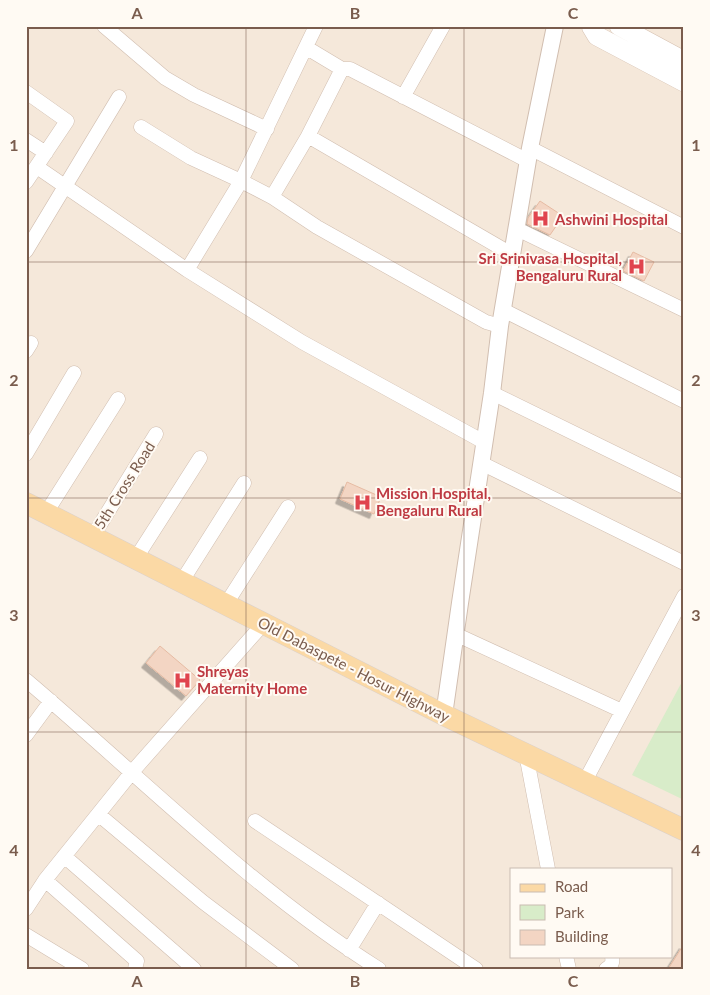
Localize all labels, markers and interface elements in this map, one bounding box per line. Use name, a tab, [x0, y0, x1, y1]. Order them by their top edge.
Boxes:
text: A	[130, 3, 143, 22]
text: B	[350, 3, 360, 22]
text: C	[568, 3, 579, 22]
text: 1	[9, 135, 19, 154]
text: 1	[691, 135, 701, 154]
hospital icon: Ashwini Hospital	[531, 209, 551, 229]
place label: Ashwini Hospital	[554, 210, 668, 228]
place label: Sri Srinivasa Hospital, Bengaluru Rural	[479, 249, 622, 284]
hospital icon: Sri Srinivasa Hospital, Bengaluru Rural	[626, 257, 646, 277]
text: 2	[9, 370, 19, 389]
text: 2	[691, 370, 701, 389]
street label: 5th Cross Road	[90, 438, 158, 532]
place label: Mission Hospital, Bengaluru Rural	[376, 484, 491, 519]
hospital icon: Mission Hospital, Bengaluru Rural	[352, 492, 372, 512]
text: 3	[9, 605, 19, 624]
text: 3	[691, 605, 701, 624]
street label: Old Dabaspete - Hosur Highway	[255, 613, 453, 725]
place label: Shreyas Maternity Home	[197, 662, 307, 697]
hospital icon: Shreyas Maternity Home	[173, 670, 193, 690]
text: 4	[9, 840, 19, 859]
text: 4	[691, 840, 701, 859]
legend	[510, 868, 672, 958]
text: Road	[555, 877, 588, 895]
text: Park	[555, 903, 585, 921]
text: Building	[555, 927, 608, 945]
text: A	[130, 971, 143, 990]
text: B	[350, 971, 360, 990]
text: C	[568, 971, 579, 990]

